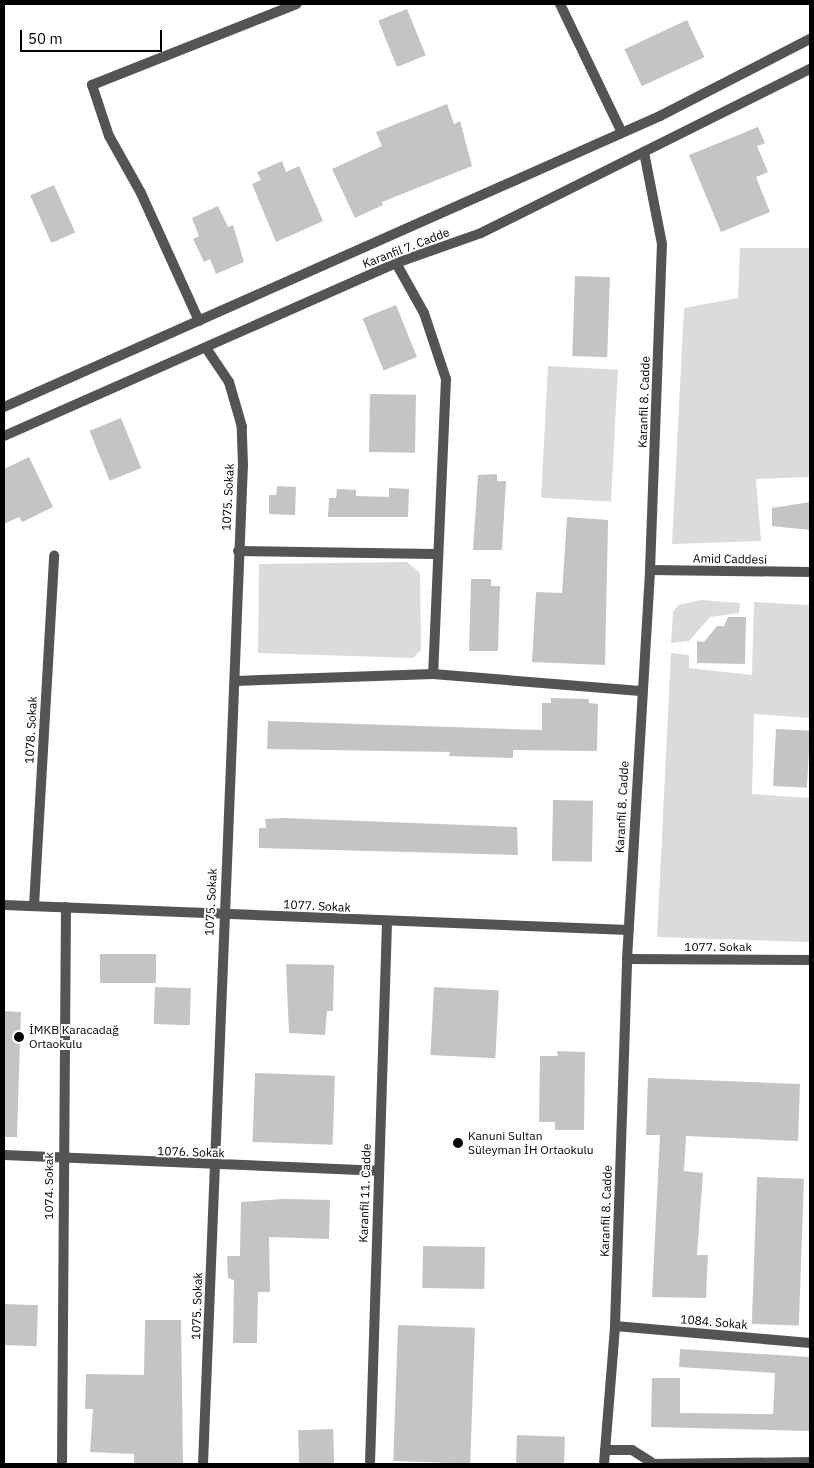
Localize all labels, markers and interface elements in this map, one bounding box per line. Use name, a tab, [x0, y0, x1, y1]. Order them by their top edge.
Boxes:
scale bar	[22, 20, 165, 52]
text: 50 m	[28, 29, 63, 48]
street label: Karanfil 7. Cadde	[360, 225, 452, 271]
street label: Karanfil 8. Cadde	[635, 356, 653, 448]
street label: 1075. Sokak	[219, 463, 237, 531]
street label: Amid Caddesi	[693, 551, 767, 567]
street label: 1078. Sokak	[22, 696, 40, 764]
street label: Karanfil 8. Cadde	[612, 761, 632, 853]
street label: 1075. Sokak	[202, 868, 220, 936]
street label: 1077. Sokak	[283, 897, 351, 915]
street label: 1077. Sokak	[684, 940, 752, 954]
place label: İMKB Karacadağ Ortaokulu	[29, 1023, 119, 1051]
marker: İMKB Karacadağ Ortaokulu	[13, 1031, 25, 1043]
place label: Kanuni Sultan Süleyman İH Ortaokulu	[468, 1129, 594, 1157]
marker: Kanuni Sultan Süleyman İH Ortaokulu	[452, 1137, 464, 1149]
street label: Karanfil 11. Cadde	[356, 1143, 374, 1243]
street label: 1076. Sokak	[157, 1144, 225, 1160]
street label: 1074. Sokak	[42, 1152, 56, 1220]
street label: Karanfil 8. Cadde	[597, 1165, 615, 1257]
street label: 1075. Sokak	[189, 1272, 205, 1340]
street label: 1084. Sokak	[680, 1312, 748, 1332]

